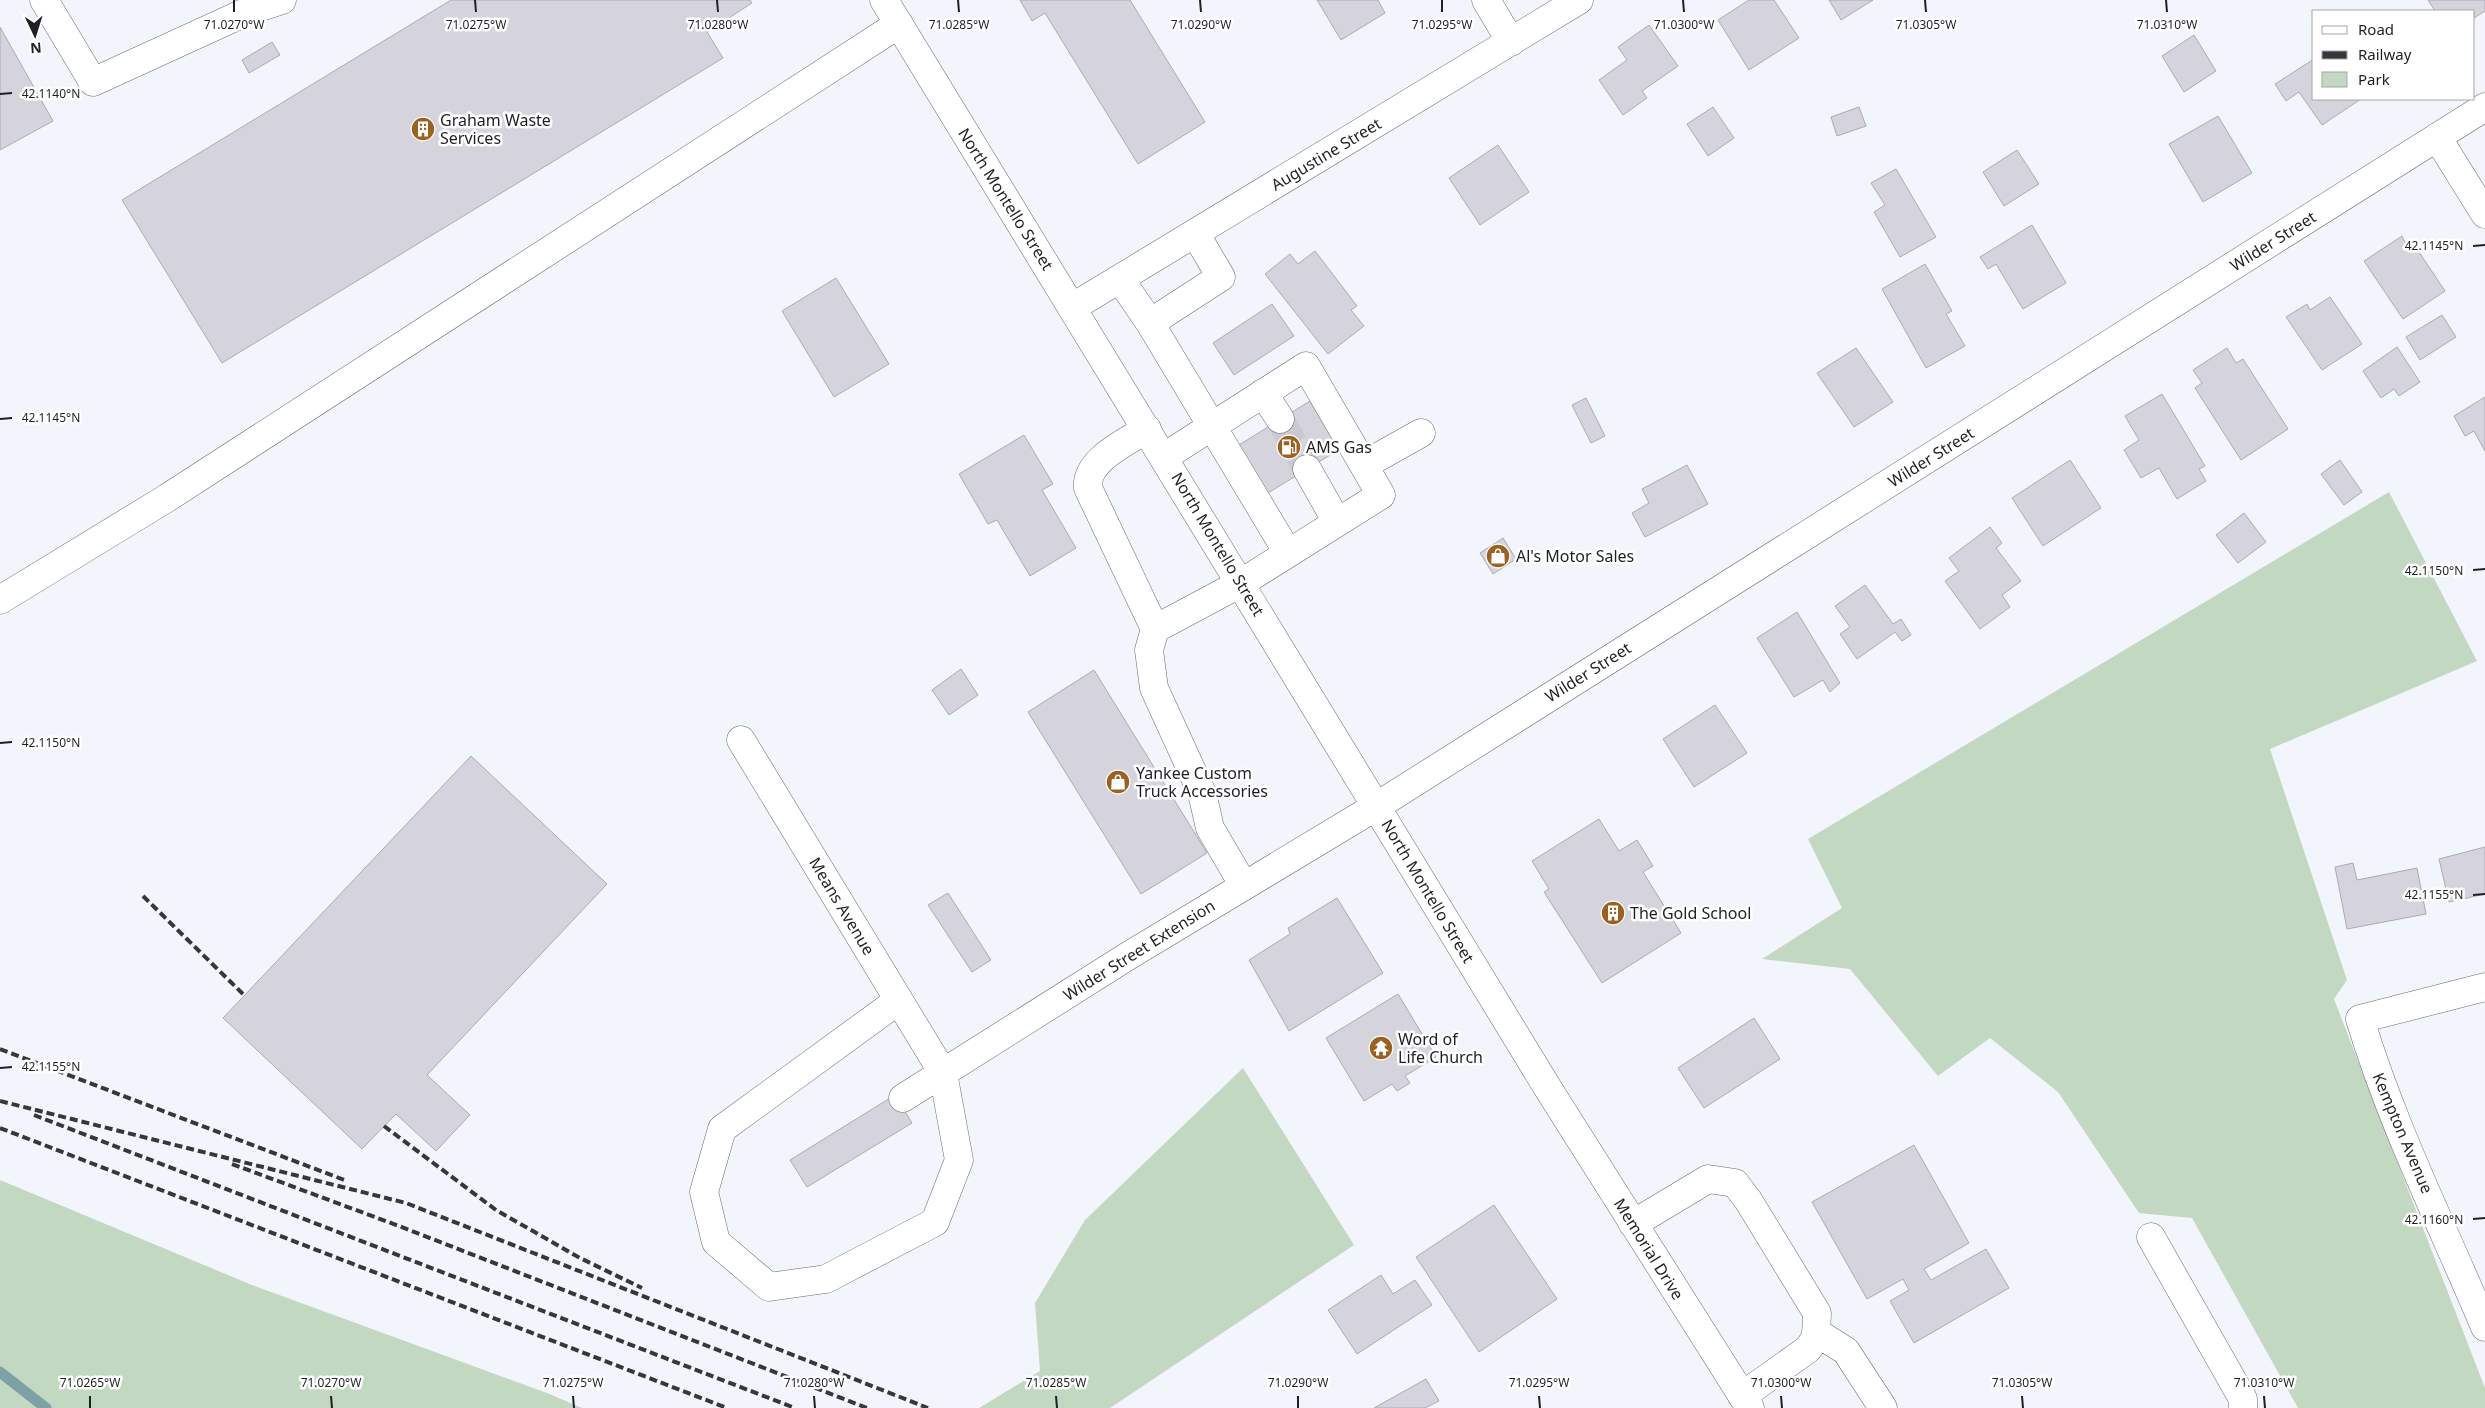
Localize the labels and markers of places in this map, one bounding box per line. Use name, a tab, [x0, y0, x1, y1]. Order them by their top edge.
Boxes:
place label: Graham Waste Services	[440, 109, 551, 149]
building icon: Graham Waste Services	[410, 116, 436, 142]
fuel station icon: AMS Gas	[1276, 434, 1302, 460]
place label: AMS Gas	[1306, 436, 1372, 458]
shop icon: Al's Motor Sales	[1485, 543, 1511, 569]
place label: Al's Motor Sales	[1516, 545, 1634, 567]
place label: Yankee Custom Truck Accessories	[1136, 762, 1268, 802]
shop icon: Yankee Custom Truck Accessories	[1105, 769, 1131, 795]
building icon: The Gold School	[1600, 900, 1626, 926]
place label: The Gold School	[1630, 902, 1751, 924]
place label: Word of Life Church	[1398, 1028, 1483, 1068]
temple icon: Word of Life Church	[1368, 1035, 1394, 1061]

